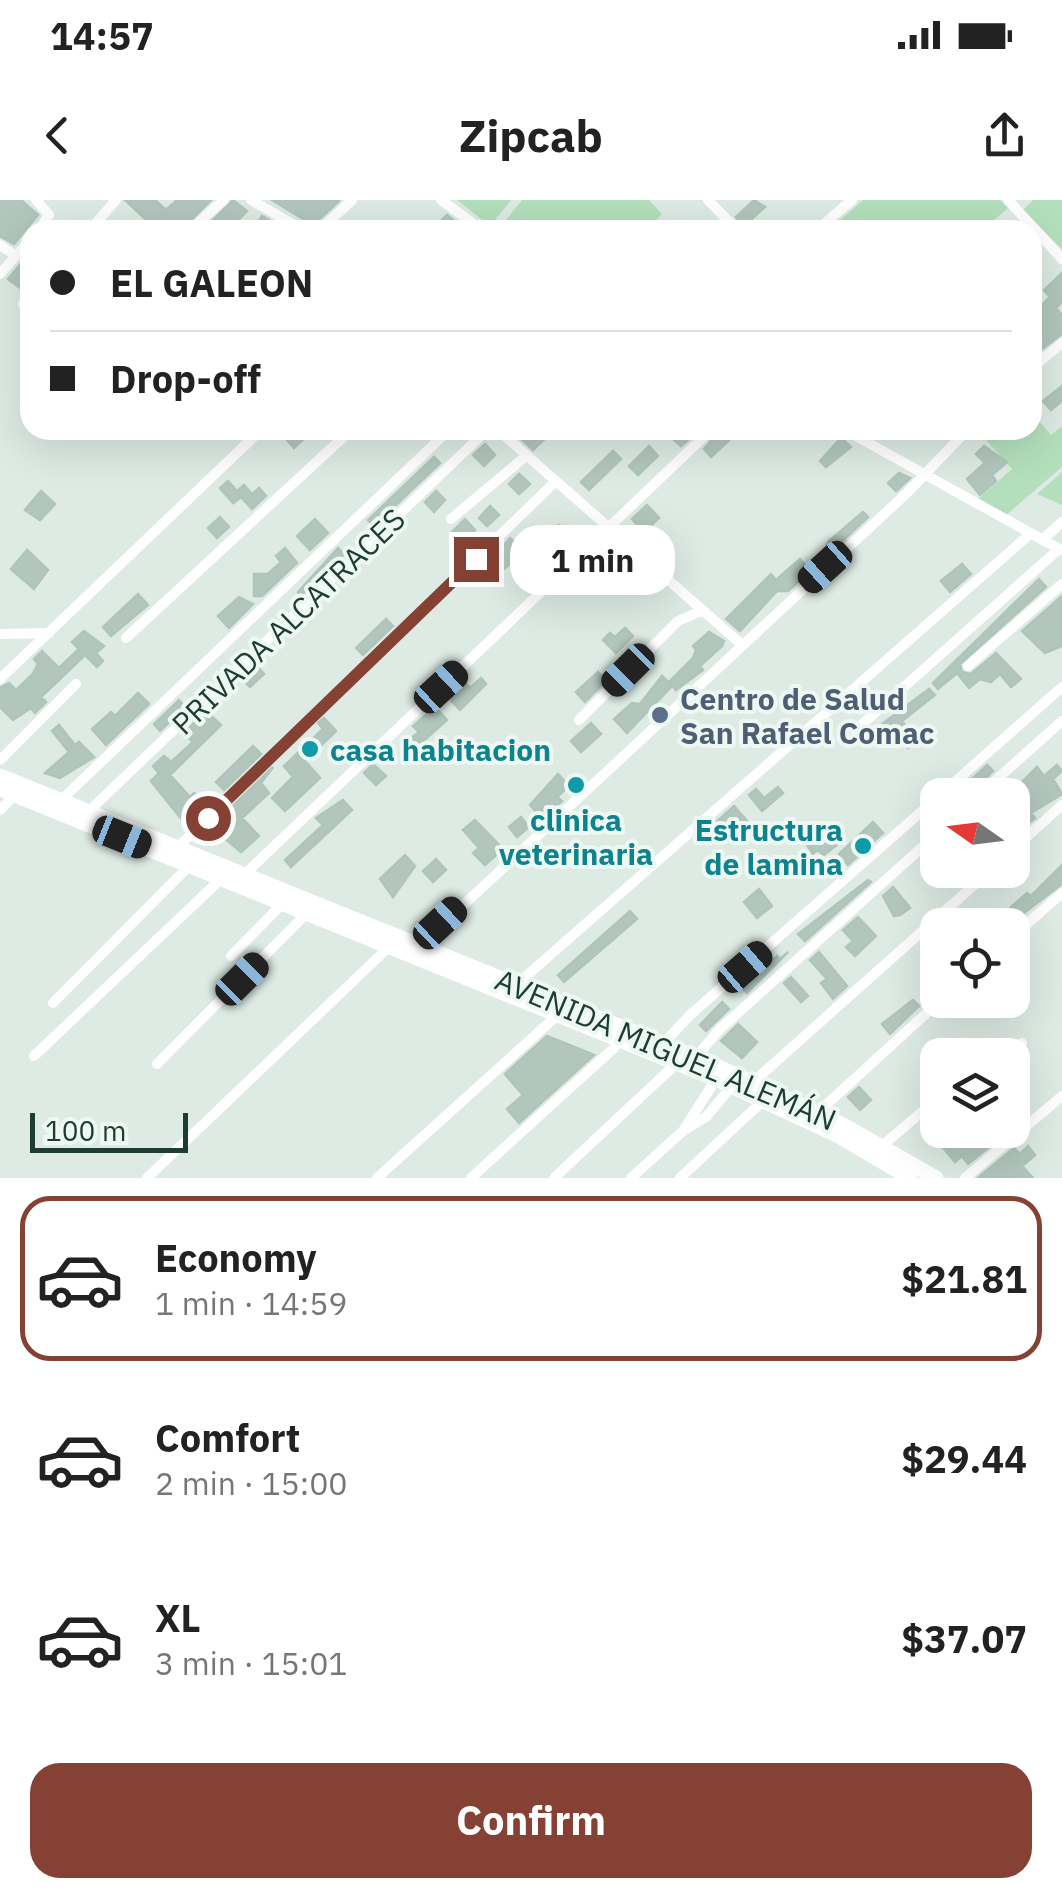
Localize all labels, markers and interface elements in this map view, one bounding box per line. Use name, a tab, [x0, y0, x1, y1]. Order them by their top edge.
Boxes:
text: 14:57	[50, 11, 154, 60]
text: Zipcab	[459, 106, 603, 164]
icon: back	[30, 108, 85, 163]
icon: share	[977, 108, 1032, 163]
text: EL GALEON	[110, 258, 313, 307]
text: Drop-off	[110, 354, 261, 403]
street label: PRIVADA ALCATRACES	[163, 499, 413, 743]
callout: 1 min	[511, 524, 676, 594]
car	[793, 536, 857, 598]
route end	[454, 537, 499, 582]
text: 1 min	[551, 539, 634, 581]
car	[596, 638, 660, 702]
car	[409, 656, 473, 718]
place label: Centro de Salud San Rafael Comac	[680, 679, 935, 752]
marker: Centro de Salud San Rafael Comac	[649, 704, 671, 726]
place label: casa habitacion	[330, 730, 551, 769]
marker: casa habitacion	[299, 738, 321, 760]
marker: clinica veterinaria	[565, 774, 587, 796]
north arrow	[920, 778, 1030, 888]
map controls	[920, 778, 1030, 1148]
route start	[186, 796, 231, 841]
place label: clinica veterinaria	[499, 800, 653, 873]
place label: Estructura de lamina	[695, 810, 843, 883]
car	[89, 812, 155, 862]
marker: Estructura de lamina	[852, 835, 874, 857]
car	[408, 892, 472, 954]
button: locate	[920, 908, 1030, 1018]
car	[713, 936, 777, 998]
car	[210, 947, 274, 1011]
street label: AVENIDA MIGUEL ALEMÁN	[490, 959, 842, 1139]
button: layers	[920, 1038, 1030, 1148]
scale bar	[30, 1108, 188, 1153]
text: 100 m	[45, 1112, 126, 1149]
text: Economy	[155, 1233, 317, 1282]
icon: car	[35, 1234, 125, 1324]
text: $21.81	[901, 1254, 1027, 1303]
text: 1 min · 14:59	[155, 1282, 348, 1324]
text: Comfort	[155, 1413, 300, 1462]
icon: car	[35, 1414, 125, 1504]
text: $29.44	[901, 1434, 1027, 1483]
text: 2 min · 15:00	[155, 1462, 348, 1504]
text: XL	[155, 1593, 201, 1642]
icon: car	[35, 1594, 125, 1684]
text: $37.07	[901, 1614, 1027, 1663]
text: 3 min · 15:01	[155, 1642, 348, 1684]
button: Confirm	[30, 1763, 1032, 1878]

